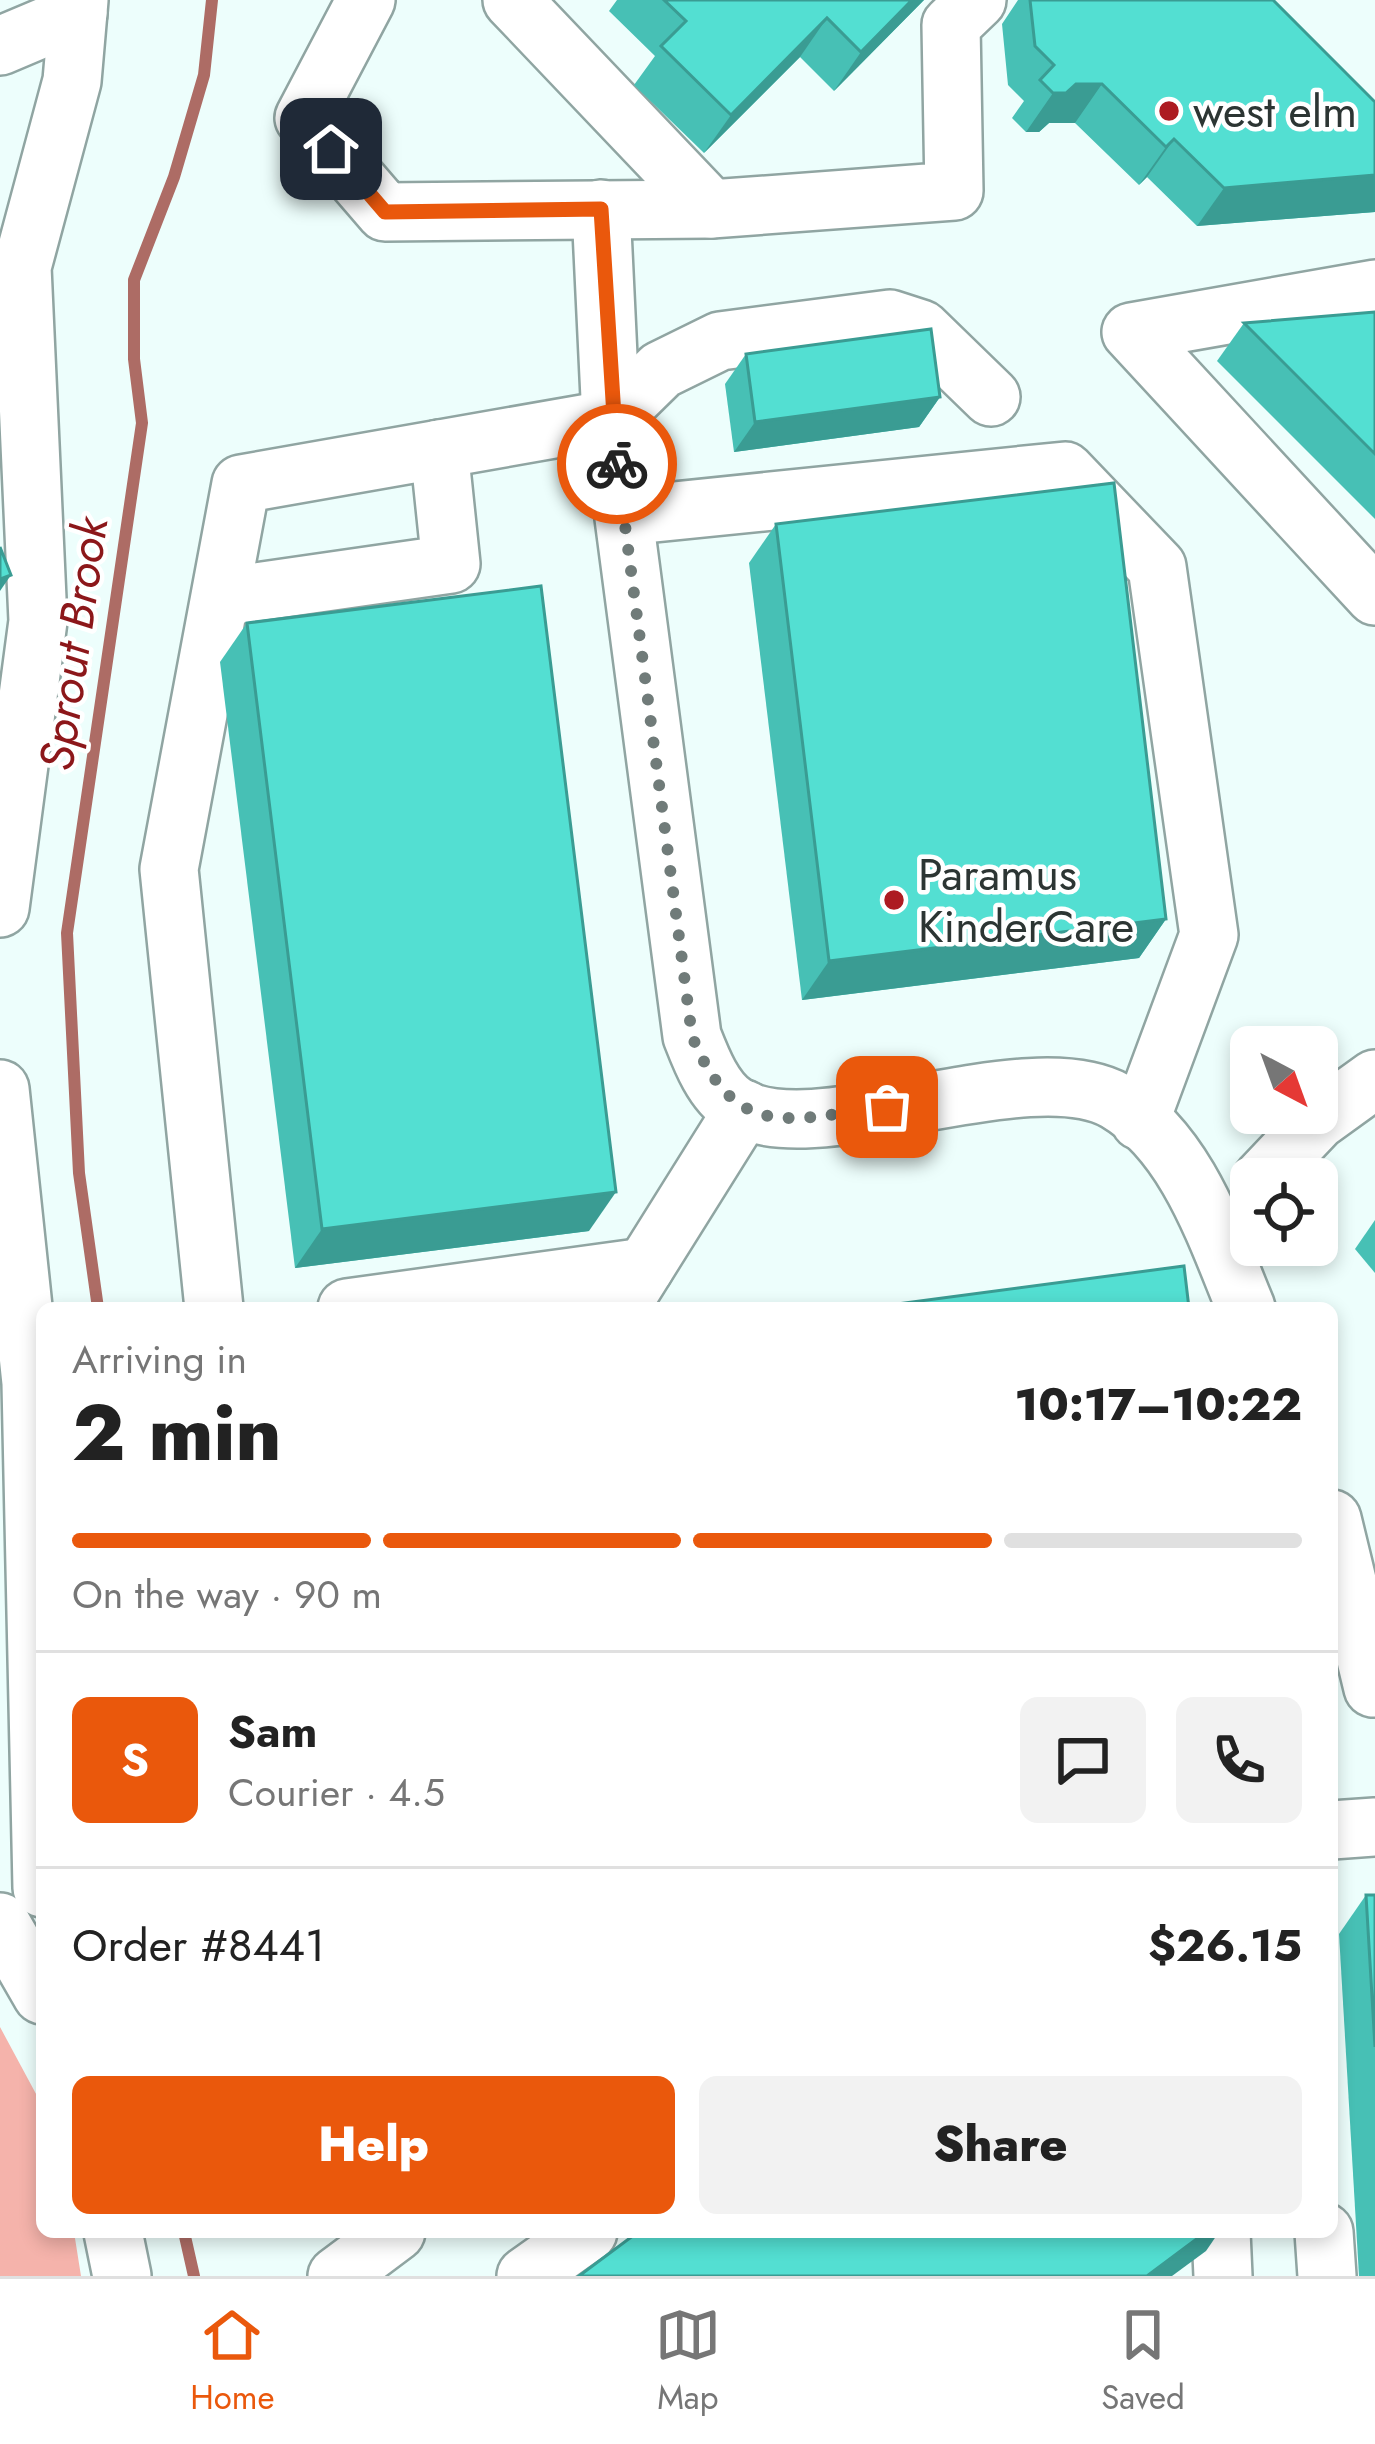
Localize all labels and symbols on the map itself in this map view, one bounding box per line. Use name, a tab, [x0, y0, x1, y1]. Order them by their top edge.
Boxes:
place label: west elm	[1193, 79, 1357, 144]
pin	[280, 98, 382, 200]
marker: west elm	[1156, 98, 1182, 124]
courier	[557, 404, 677, 524]
water label: Sprout Brook	[22, 510, 126, 775]
place label: Paramus KinderCare	[918, 842, 1134, 959]
marker: Paramus KinderCare	[881, 887, 907, 913]
north arrow	[1230, 1026, 1338, 1134]
pin	[836, 1056, 938, 1158]

